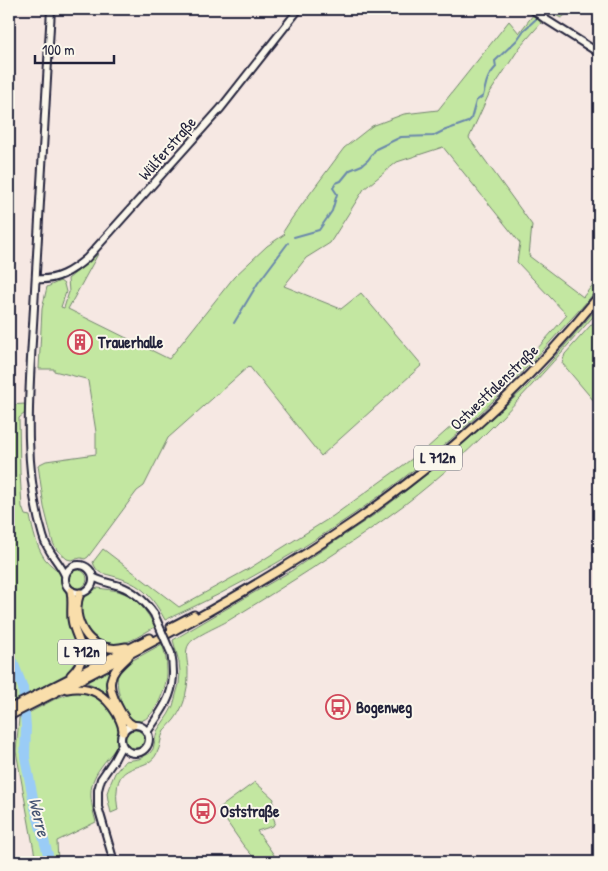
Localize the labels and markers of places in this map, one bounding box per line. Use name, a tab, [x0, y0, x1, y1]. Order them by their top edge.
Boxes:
building icon: Trauerhalle	[67, 329, 93, 355]
place label: Trauerhalle	[97, 331, 164, 353]
bus stop icon: Bogenweg	[325, 694, 351, 720]
place label: Bogenweg	[356, 696, 412, 719]
bus stop icon: Oststraße	[190, 798, 216, 824]
place label: Oststraße	[220, 800, 280, 823]

